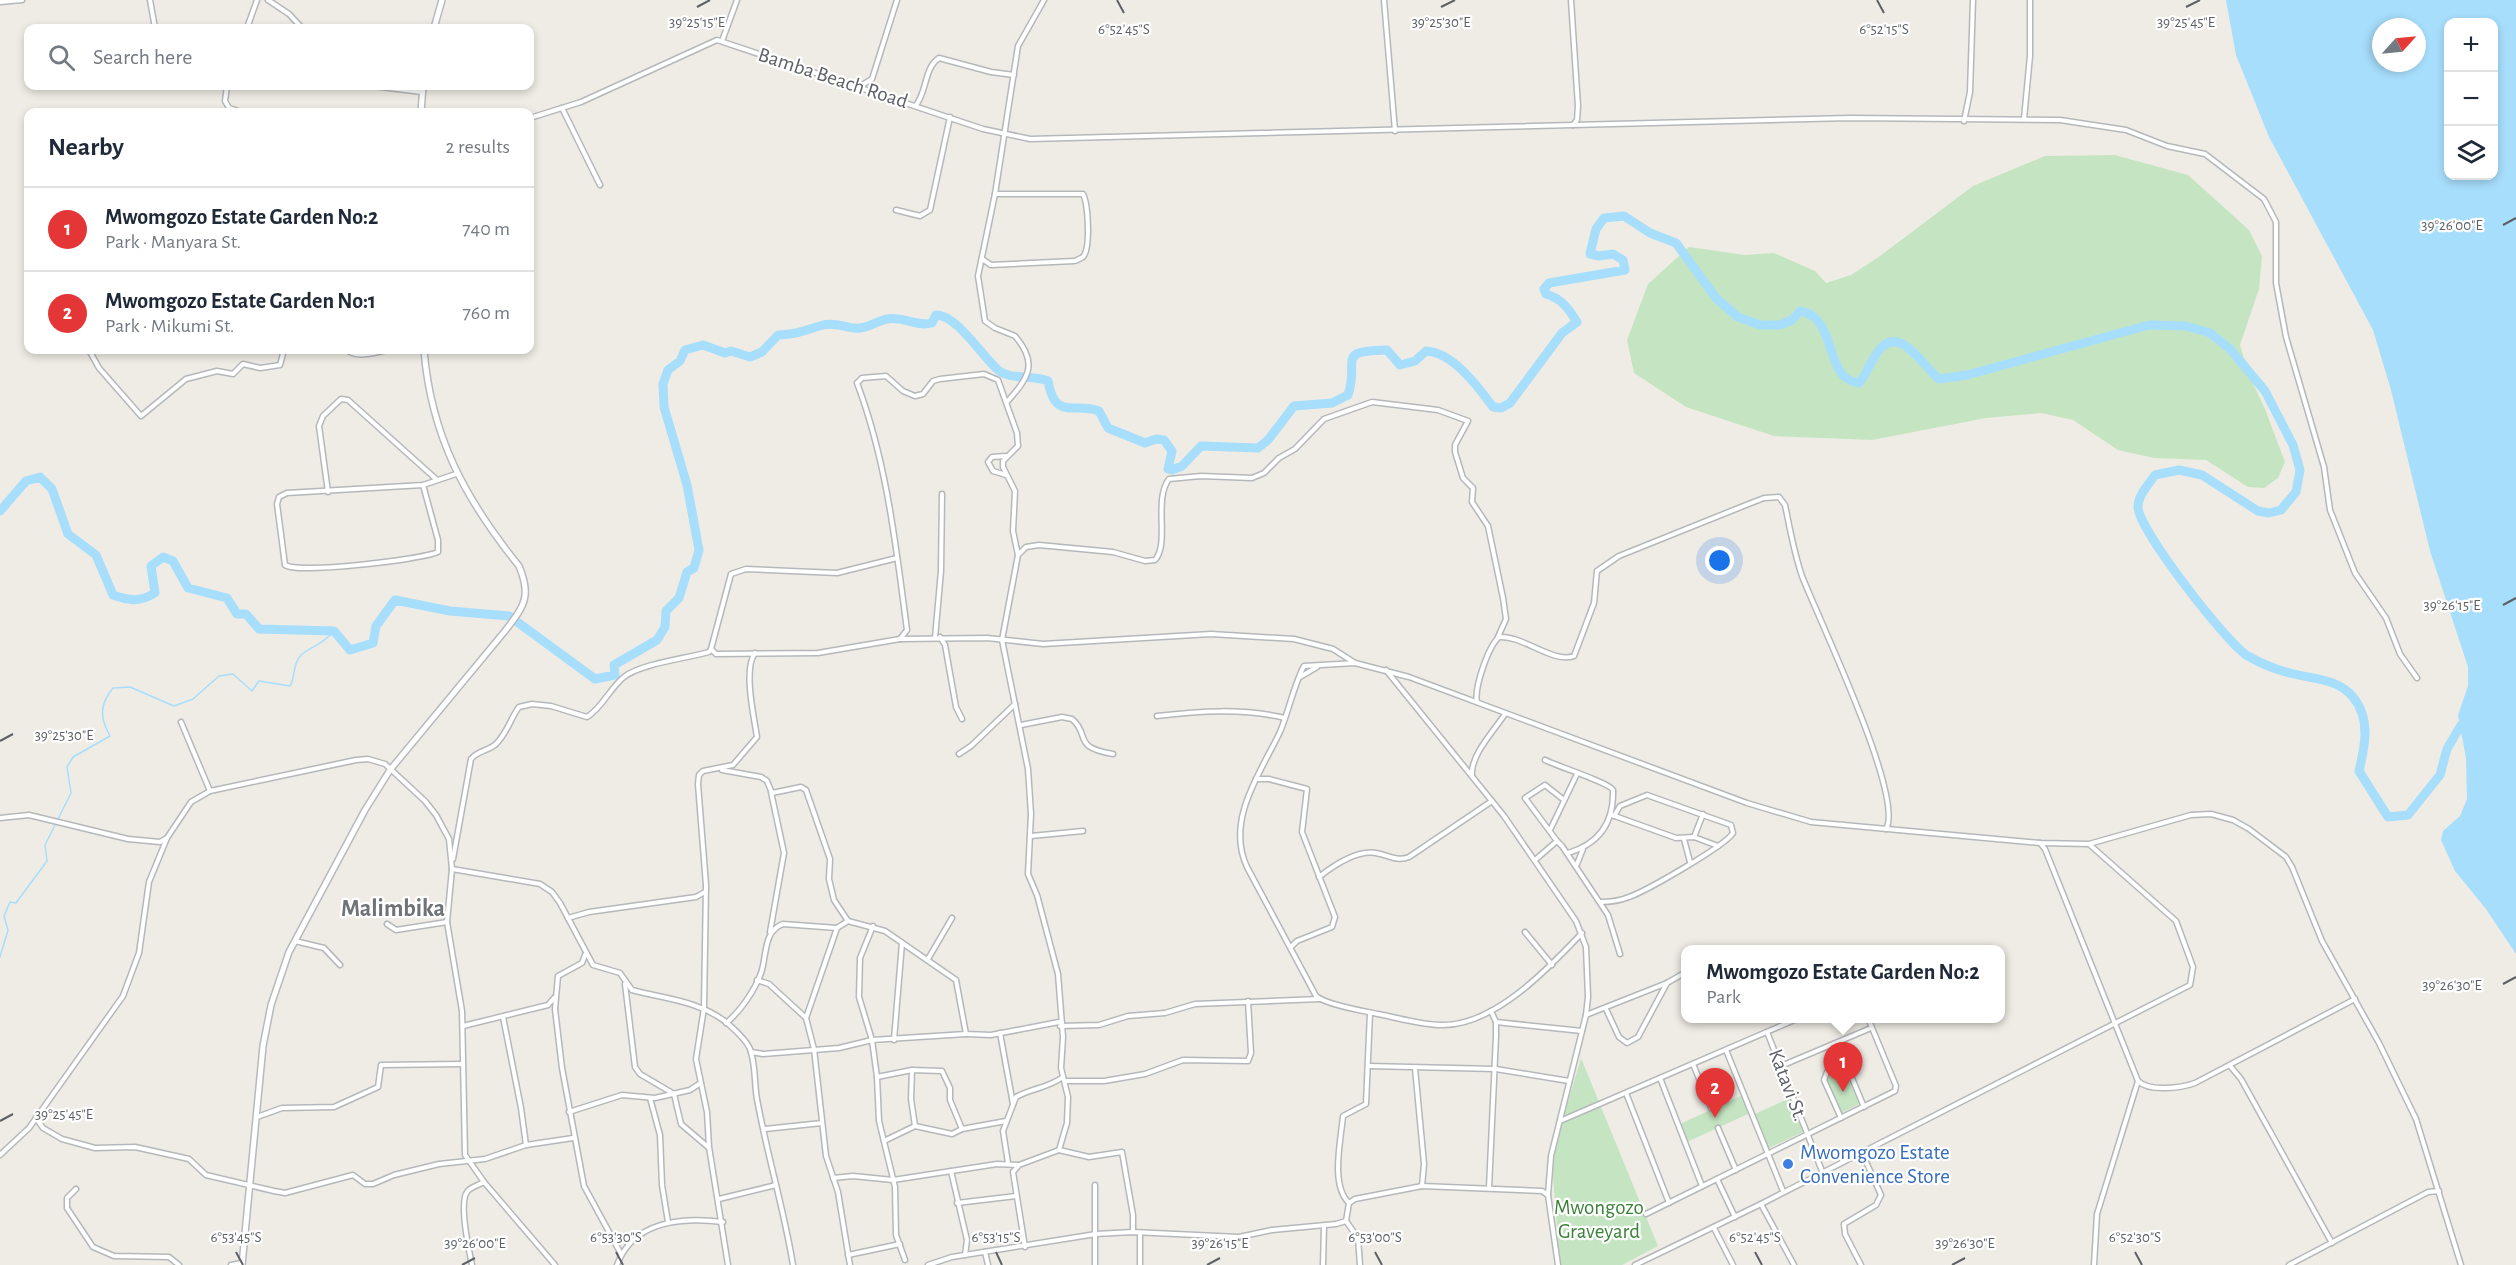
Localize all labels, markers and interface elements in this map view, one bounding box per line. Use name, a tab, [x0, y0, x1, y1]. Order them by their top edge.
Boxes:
text: 39°25'15"E	[669, 15, 725, 30]
text: 39°25'30"E	[1412, 15, 1470, 30]
text: 39°25'45"E	[2157, 15, 2215, 30]
north arrow	[2372, 18, 2426, 72]
map controls	[2444, 18, 2498, 180]
button: +	[2444, 18, 2498, 72]
text: 6°52'45"S	[1098, 22, 1150, 37]
text: 6°52'15"S	[1859, 22, 1909, 37]
search box	[24, 24, 534, 90]
icon: search	[45, 41, 78, 74]
street label: Bamba Beach Road	[755, 44, 911, 112]
text: Search here	[93, 46, 192, 68]
button: −	[2444, 72, 2498, 126]
button: layers	[2444, 126, 2498, 180]
text: Nearby	[48, 134, 124, 160]
text: 2 results	[446, 137, 510, 157]
text: Mwomgozo Estate Garden No:2	[105, 206, 378, 228]
text: 39°26'00"E	[2421, 218, 2483, 233]
text: 1	[64, 219, 71, 239]
text: 740 m	[462, 219, 510, 239]
text: Park · Manyara St.	[105, 232, 241, 252]
text: Mwomgozo Estate Garden No:1	[105, 290, 376, 312]
text: 2	[63, 303, 72, 323]
text: 760 m	[462, 303, 510, 323]
text: Park · Mikumi St.	[105, 316, 234, 336]
your location	[1705, 546, 1734, 575]
text: 39°26'15"E	[2424, 598, 2480, 613]
text: 39°25'30"E	[35, 728, 93, 743]
district label: Malimbika	[341, 897, 445, 921]
popup	[1681, 945, 2005, 1023]
text: Mwomgozo Estate Garden No:2	[1706, 961, 1980, 983]
text: 39°26'30"E	[2422, 978, 2482, 993]
text: Park	[1706, 987, 1741, 1007]
pin: 1	[1824, 1042, 1862, 1092]
street label: Katavi St.	[1765, 1046, 1811, 1124]
pin: 2	[1696, 1068, 1734, 1118]
text: 39°25'45"E	[35, 1107, 93, 1122]
place label: Mwomgozo Estate Convenience Store	[1800, 1142, 1950, 1187]
marker: Mwomgozo Estate Convenience Store	[1781, 1157, 1795, 1171]
park label: Mwongozo Graveyard	[1554, 1197, 1644, 1242]
text: 6°53'45"S	[210, 1230, 262, 1245]
text: 6°53'30"S	[590, 1230, 642, 1245]
text: 6°53'15"S	[971, 1230, 1021, 1245]
text: 6°53'00"S	[1348, 1230, 1402, 1245]
text: 6°52'45"S	[1729, 1230, 1781, 1245]
text: 6°52'30"S	[2109, 1230, 2161, 1245]
text: 39°26'00"E	[444, 1236, 506, 1251]
text: 39°26'15"E	[1192, 1236, 1248, 1251]
text: 39°26'30"E	[1935, 1236, 1995, 1251]

